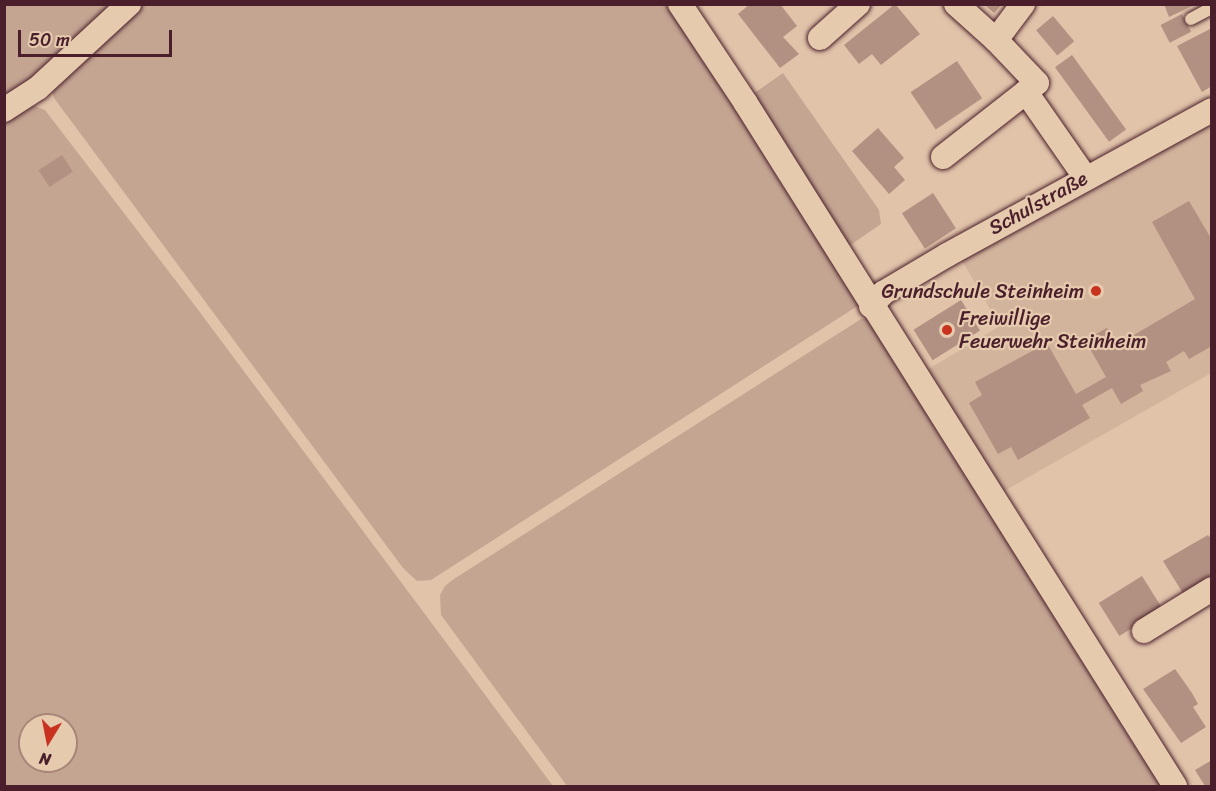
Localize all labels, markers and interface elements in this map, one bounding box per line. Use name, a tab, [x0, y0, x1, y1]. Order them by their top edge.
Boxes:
scale bar	[21, 18, 176, 56]
text: 50 m	[29, 24, 70, 56]
street label: Schulstraße	[984, 166, 1092, 240]
place label: Grundschule Steinheim	[882, 279, 1084, 303]
marker: Grundschule Steinheim	[1089, 284, 1103, 298]
place label: Freiwillige Feuerwehr Steinheim	[959, 306, 1146, 353]
marker: Freiwillige Feuerwehr Steinheim	[940, 323, 954, 337]
north arrow	[18, 713, 78, 773]
text: N	[37, 744, 53, 774]

